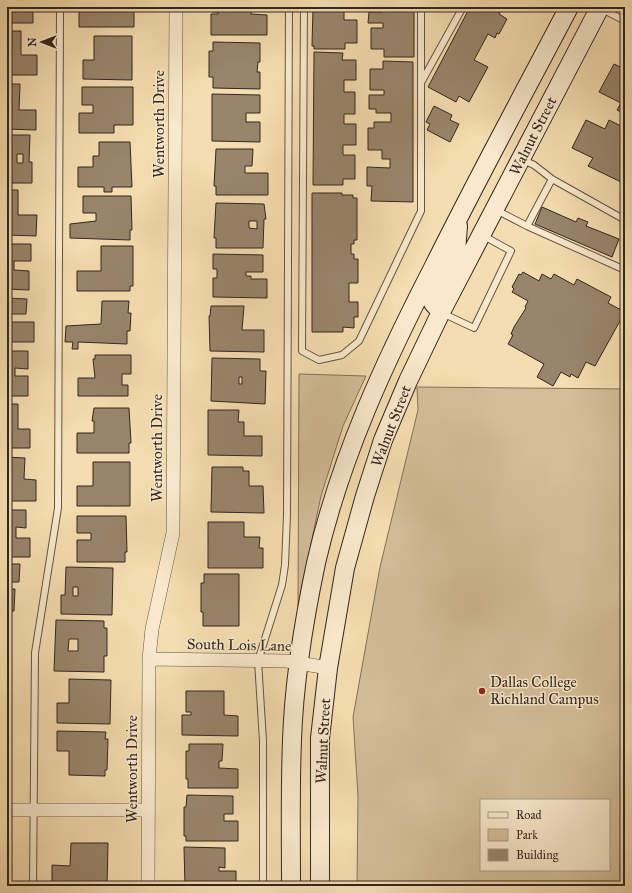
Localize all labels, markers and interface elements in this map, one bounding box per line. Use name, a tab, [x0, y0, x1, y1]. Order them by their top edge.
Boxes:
north arrow	[22, 22, 62, 62]
text: N	[26, 37, 39, 47]
street label: Wentworth Drive	[150, 70, 168, 178]
street label: Walnut Street	[506, 93, 561, 178]
street label: Walnut Street	[367, 382, 415, 469]
street label: Wentworth Drive	[148, 394, 166, 502]
street label: South Lois Lane	[187, 635, 291, 655]
place label: Dallas College Richland Campus	[490, 673, 599, 708]
marker: Dallas College Richland Campus	[477, 686, 487, 696]
street label: Walnut Street	[312, 697, 334, 784]
street label: Wentworth Drive	[123, 715, 141, 823]
legend	[480, 799, 610, 871]
text: Road	[516, 808, 542, 822]
text: Park	[516, 828, 538, 842]
text: Building	[516, 848, 559, 863]

